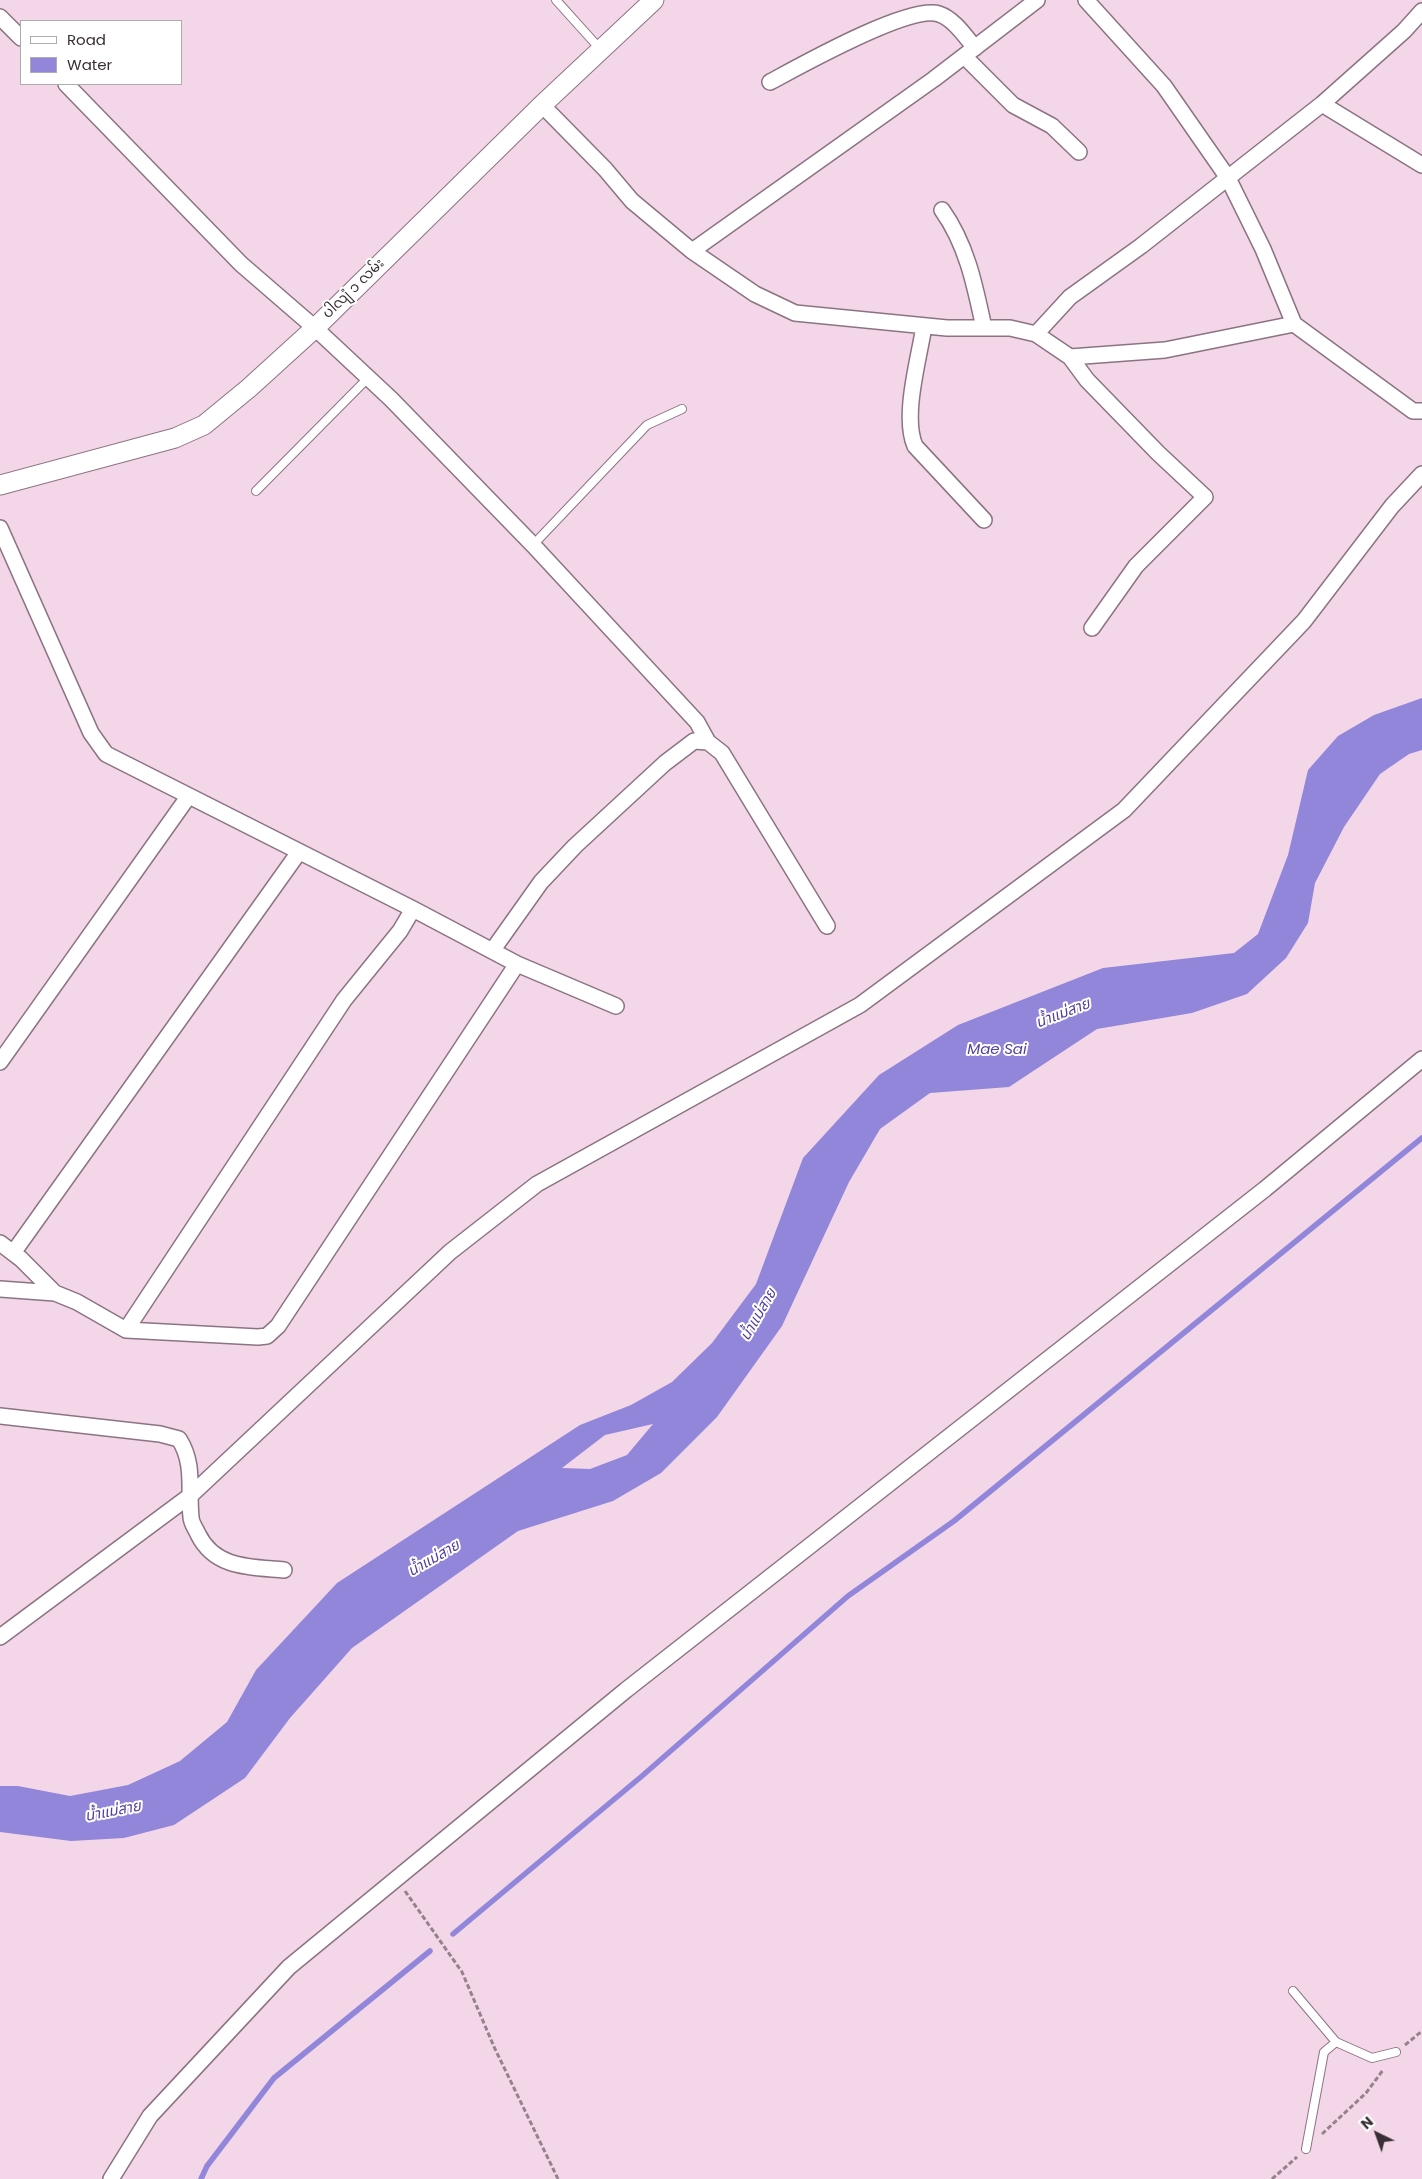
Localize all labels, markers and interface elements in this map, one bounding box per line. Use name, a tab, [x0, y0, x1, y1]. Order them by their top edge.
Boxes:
legend	[20, 20, 182, 85]
text: Road	[67, 29, 106, 50]
text: Water	[67, 54, 112, 75]
street label: ပါလျံ ၁ လမ်း	[320, 256, 388, 322]
water label: น้ำแม่สาย	[1033, 995, 1093, 1033]
water label: Mae Sai	[967, 1041, 1027, 1059]
water label: น้ำแม่สาย	[737, 1286, 781, 1344]
water label: น้ำแม่สาย	[405, 1537, 463, 1581]
water label: น้ำแม่สาย	[84, 1798, 142, 1826]
north arrow	[1352, 2109, 1402, 2159]
text: N	[1356, 2112, 1378, 2134]

